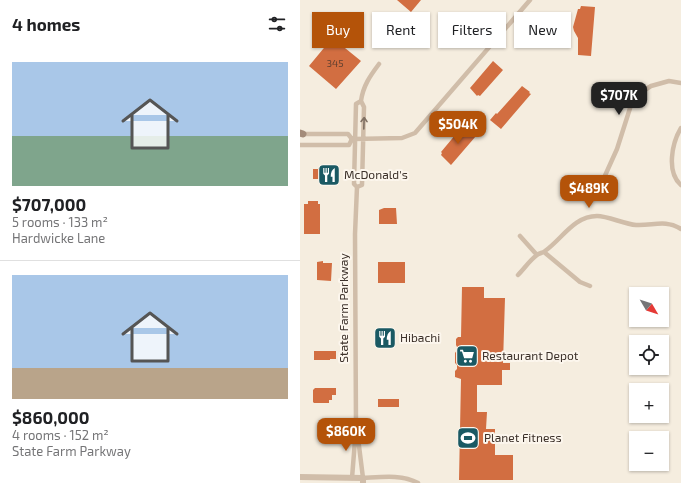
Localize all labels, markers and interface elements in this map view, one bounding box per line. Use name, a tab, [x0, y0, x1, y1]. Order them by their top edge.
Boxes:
chip: Buy	[312, 12, 364, 48]
chip: Rent	[372, 12, 430, 48]
chip: Filters	[438, 12, 506, 48]
chip: New	[514, 12, 571, 48]
icon: filters	[266, 13, 288, 35]
text: 4 homes	[12, 14, 80, 34]
house number: 345	[326, 57, 344, 69]
pin: $707K	[591, 82, 647, 116]
text: $707K	[600, 87, 638, 103]
icon: home	[114, 88, 186, 160]
pin: $504K	[430, 111, 486, 145]
text: $504K	[438, 116, 478, 132]
one-way arrow	[360, 117, 368, 130]
restaurant icon: McDonald's	[316, 162, 342, 188]
place label: McDonald's	[344, 167, 408, 181]
pin: $489K	[561, 175, 617, 209]
text: $489K	[569, 180, 609, 196]
text: $707,000	[12, 194, 86, 214]
text: 5 rooms · 133 m²	[12, 214, 108, 230]
text: Hardwicke Lane	[12, 230, 105, 246]
street label: State Farm Parkway	[336, 253, 350, 363]
north arrow	[629, 287, 669, 327]
map controls	[629, 287, 669, 471]
icon: home	[114, 301, 186, 373]
restaurant icon: Hibachi	[372, 325, 398, 351]
place label: Hibachi	[400, 330, 440, 344]
button: locate	[629, 335, 669, 375]
supermarket icon: Restaurant Depot	[454, 343, 480, 369]
place label: Restaurant Depot	[482, 348, 579, 362]
button: +	[629, 383, 669, 423]
text: $860,000	[12, 407, 90, 427]
pin: $860K	[318, 418, 374, 452]
text: $860K	[326, 423, 366, 439]
sports icon: Planet Fitness	[455, 425, 481, 451]
text: 4 rooms · 152 m²	[12, 427, 109, 443]
place label: Planet Fitness	[484, 430, 562, 444]
button: −	[629, 431, 669, 471]
text: State Farm Parkway	[12, 443, 131, 459]

